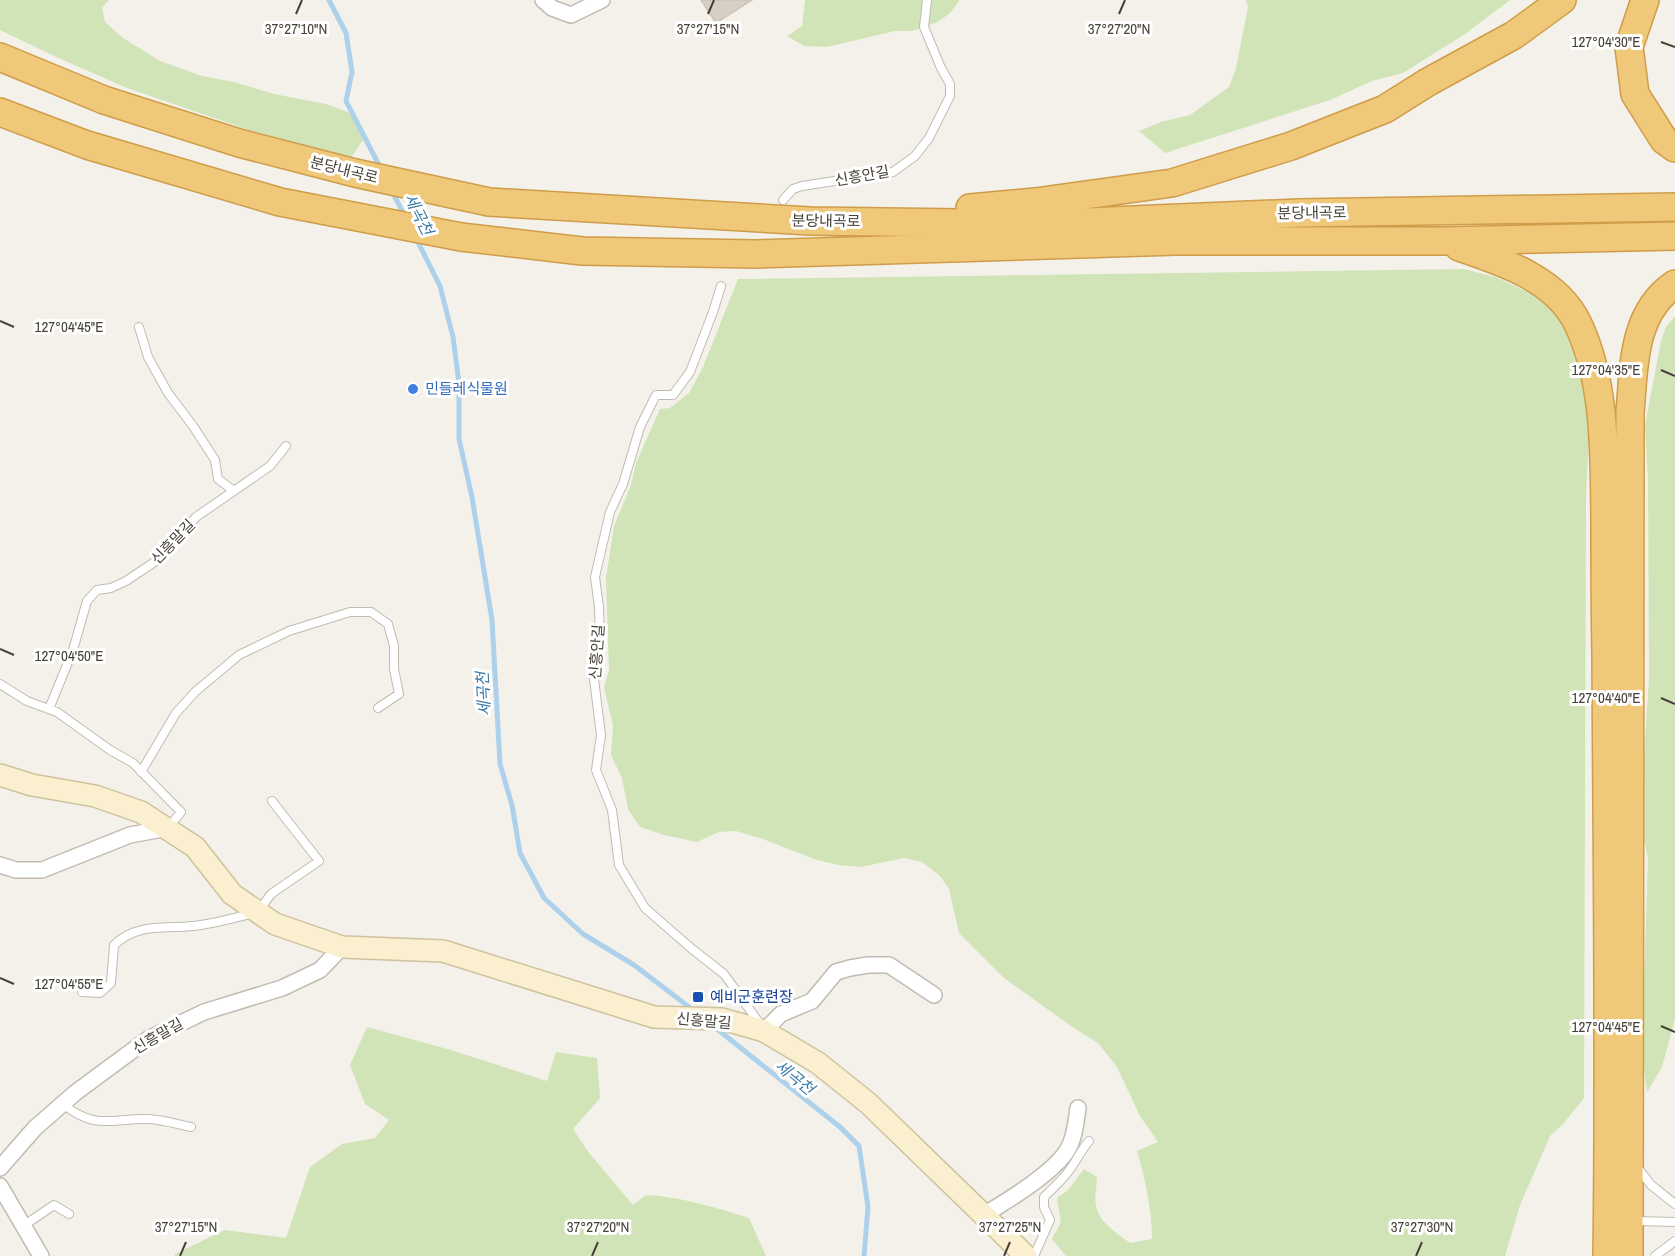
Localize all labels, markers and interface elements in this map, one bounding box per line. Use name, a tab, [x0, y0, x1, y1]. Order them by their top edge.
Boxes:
text: 37°27'10"N	[265, 18, 327, 39]
text: 37°27'15"N	[677, 18, 739, 39]
text: 37°27'20"N	[1088, 18, 1150, 39]
text: 127°04'30"E	[1572, 31, 1640, 52]
street label: 분당내곡로	[308, 151, 380, 188]
street label: 신흥안길	[833, 160, 891, 191]
water label: 세곡천	[399, 189, 440, 241]
street label: 분당내곡로	[1277, 201, 1347, 224]
street label: 분당내곡로	[791, 209, 861, 232]
text: 127°04'45"E	[35, 316, 103, 337]
text: 127°04'35"E	[1572, 359, 1640, 380]
place label: 민들레식물원	[425, 378, 508, 399]
marker: 민들레식물원	[406, 382, 420, 396]
street label: 신흥말길	[146, 515, 199, 569]
street label: 신흥안길	[584, 624, 609, 680]
text: 127°04'50"E	[35, 645, 103, 666]
water label: 세곡천	[471, 669, 495, 717]
text: 127°04'40"E	[1572, 687, 1640, 708]
text: 127°04'55"E	[35, 973, 103, 994]
place label: 예비군훈련장	[710, 986, 793, 1007]
marker: 예비군훈련장	[691, 990, 705, 1004]
street label: 신흥말길	[676, 1008, 732, 1033]
street label: 신흥말길	[129, 1013, 187, 1058]
text: 127°04'45"E	[1572, 1016, 1640, 1037]
water label: 세곡천	[771, 1055, 821, 1101]
text: 37°27'15"N	[155, 1216, 217, 1237]
text: 37°27'20"N	[567, 1216, 629, 1237]
text: 37°27'25"N	[979, 1216, 1041, 1237]
text: 37°27'30"N	[1391, 1216, 1453, 1237]

